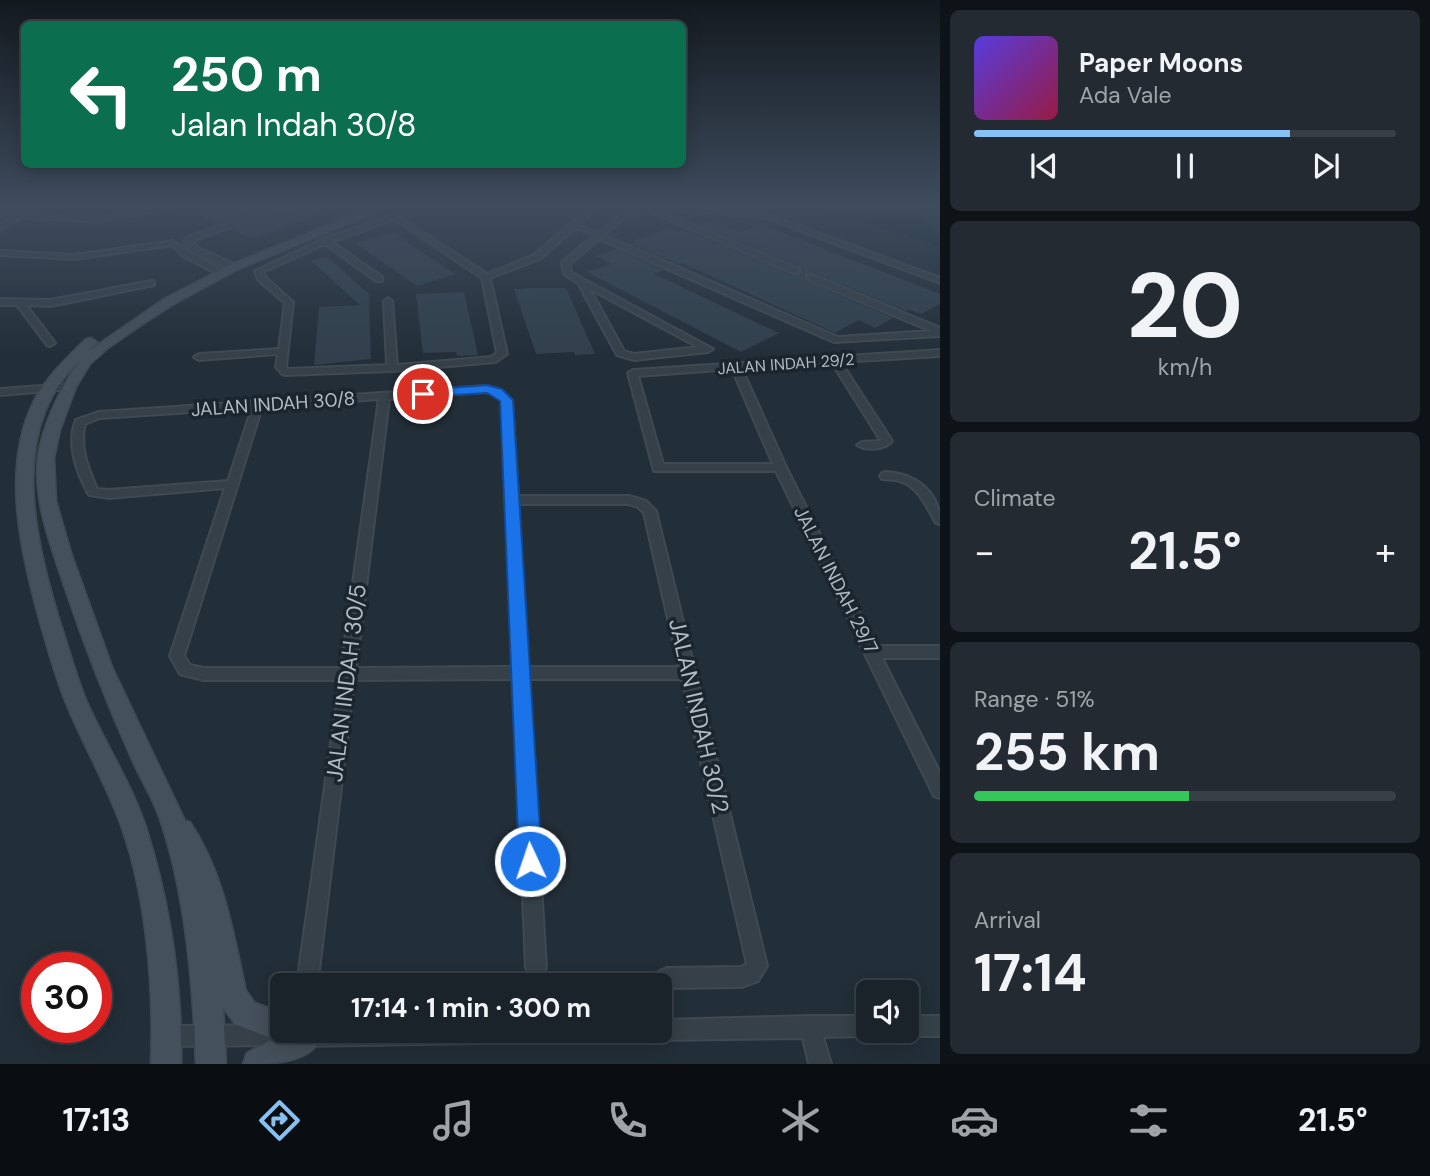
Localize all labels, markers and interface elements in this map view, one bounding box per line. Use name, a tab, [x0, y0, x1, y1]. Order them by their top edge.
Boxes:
text: 250 m	[171, 42, 322, 106]
text: Paper Moons	[1079, 46, 1243, 80]
icon: left	[56, 49, 147, 140]
text: Ada Vale	[1079, 80, 1172, 110]
text: Jalan Indah 30/8	[171, 104, 417, 146]
icon: previous	[1025, 147, 1063, 185]
icon: pause	[1166, 147, 1204, 185]
icon: next	[1307, 147, 1345, 185]
text: 20	[1127, 247, 1243, 365]
street label: JALAN INDAH 29/2	[717, 349, 855, 379]
text: km/h	[1158, 352, 1212, 382]
pin	[393, 364, 453, 424]
icon: arrive	[404, 375, 442, 413]
street label: JALAN INDAH 30/8	[190, 386, 356, 422]
text: Climate	[974, 483, 1056, 513]
street label: JALAN INDAH 29/7	[788, 502, 884, 658]
text: 21.5°	[1128, 517, 1242, 585]
text: −	[974, 527, 995, 577]
text: +	[1375, 527, 1396, 577]
street label: JALAN INDAH 30/5	[319, 582, 373, 784]
street label: JALAN INDAH 30/2	[662, 616, 736, 816]
text: Range · 51%	[974, 684, 1095, 714]
text: 255 km	[974, 718, 1160, 786]
position arrow	[493, 824, 567, 898]
text: Arrival	[974, 905, 1041, 935]
text: 17:14	[974, 939, 1087, 1007]
speed limit sign: 30	[21, 952, 112, 1043]
map controls	[856, 980, 919, 1043]
button: sound	[856, 980, 919, 1043]
text: 17:14 · 1 min · 300 m	[351, 991, 591, 1025]
icon: directions	[255, 1096, 304, 1145]
icon: music	[429, 1096, 478, 1145]
icon: phone	[603, 1096, 652, 1145]
icon: climate	[776, 1096, 825, 1145]
icon: car	[950, 1096, 999, 1145]
icon: filters	[1124, 1096, 1173, 1145]
text: 17:13	[62, 1099, 130, 1141]
text: 21.5°	[1298, 1099, 1368, 1141]

